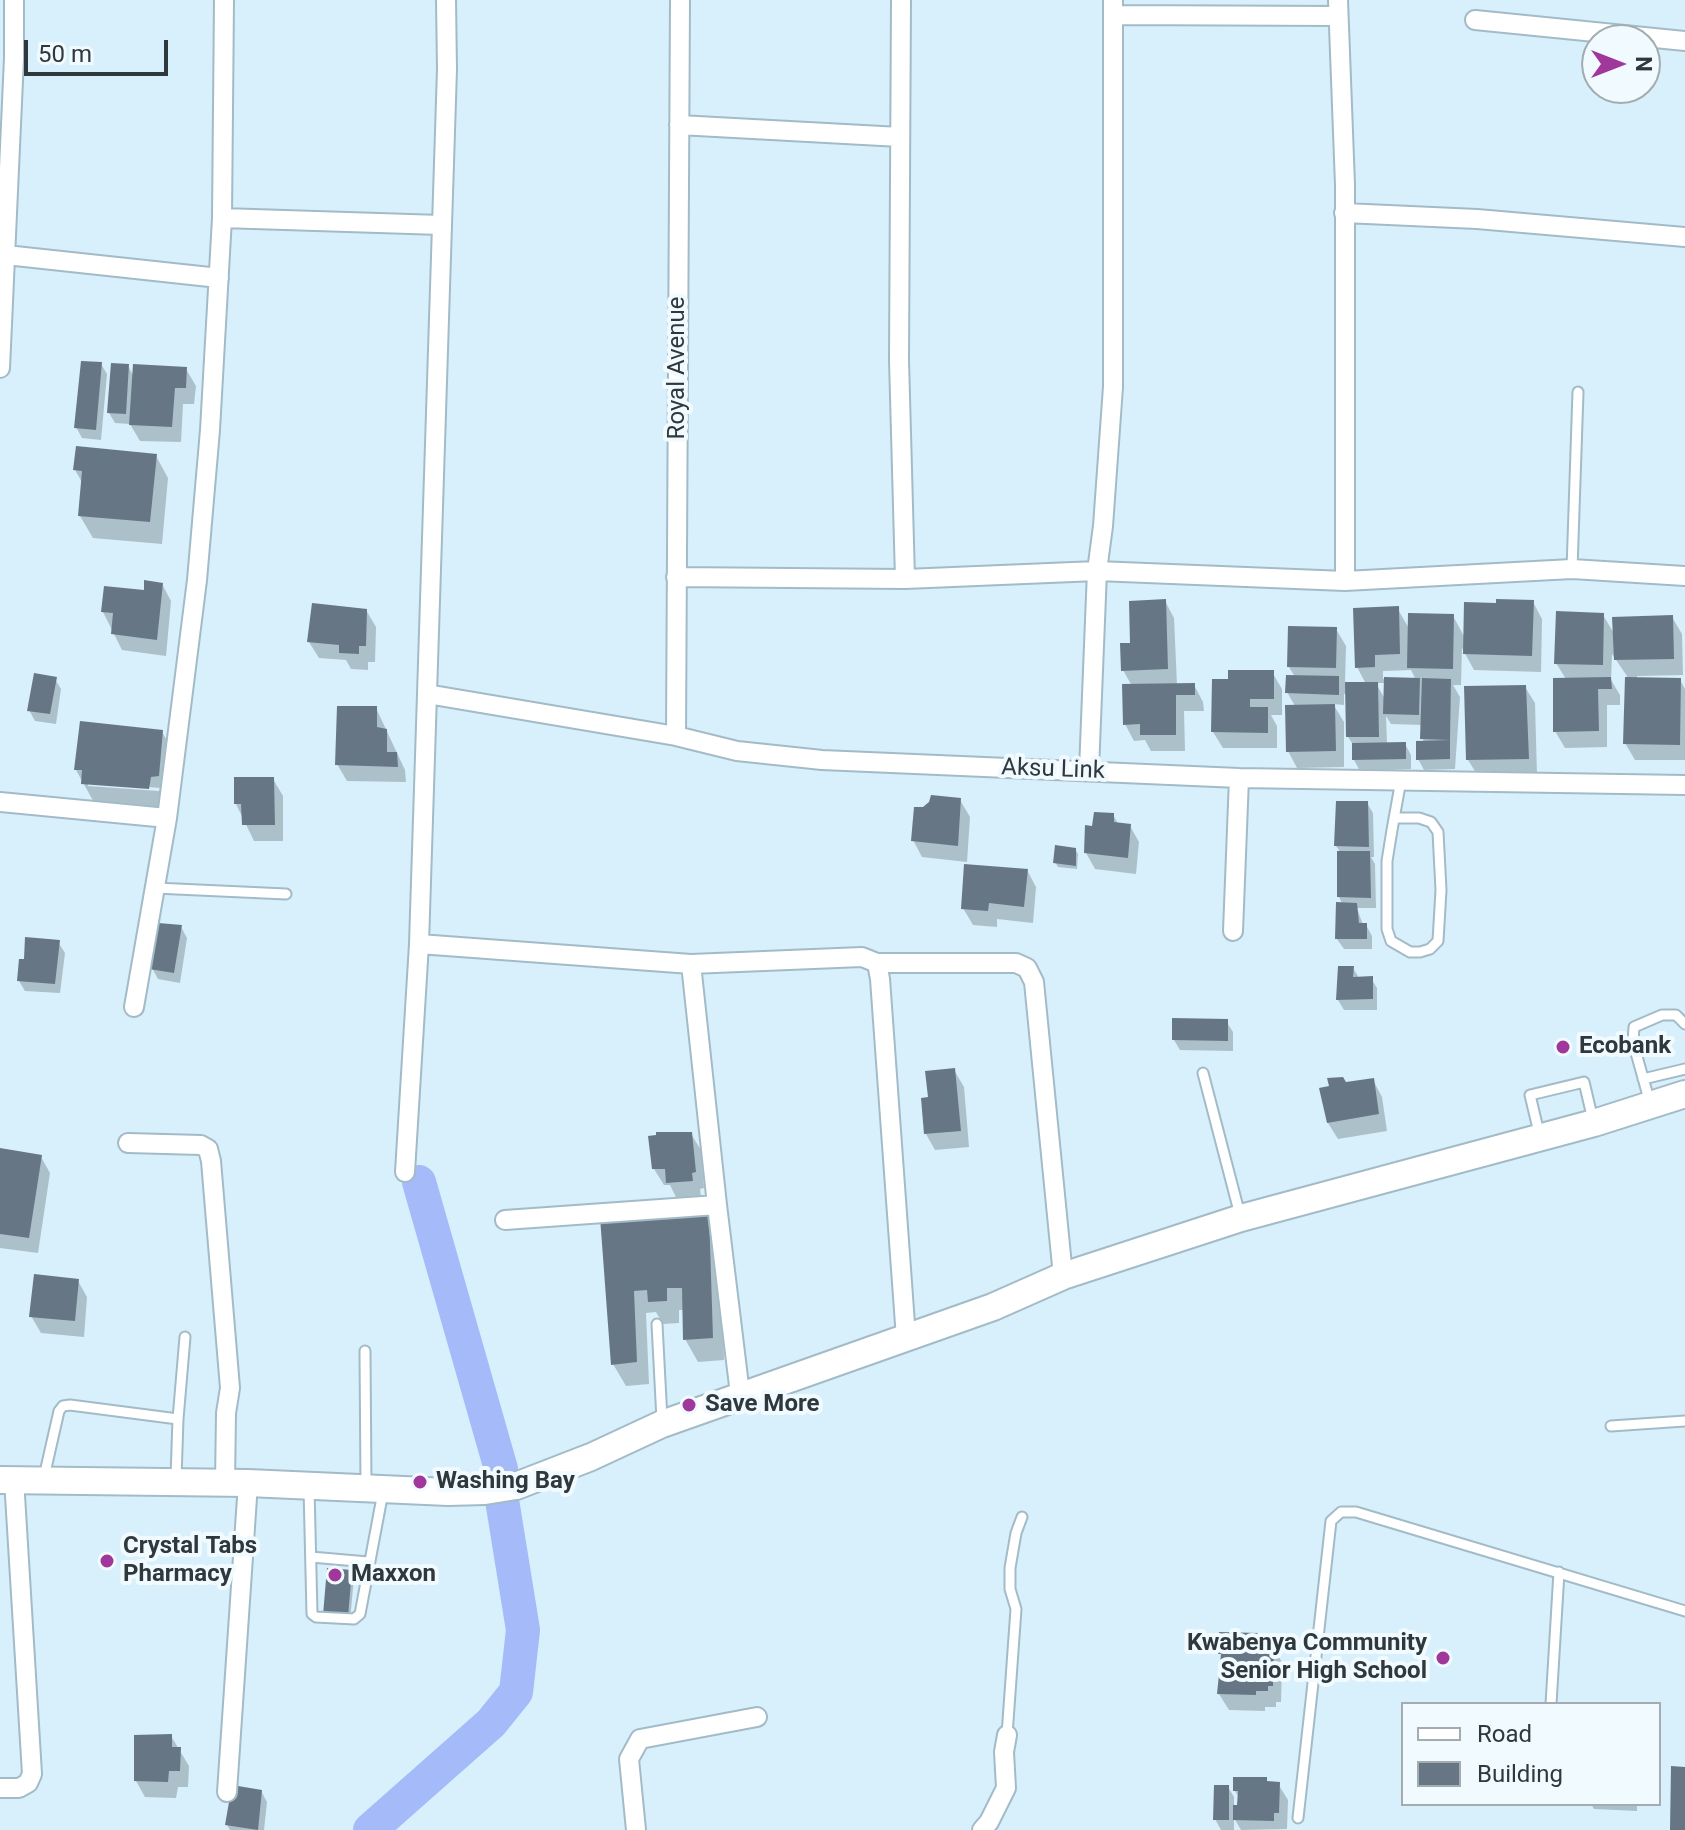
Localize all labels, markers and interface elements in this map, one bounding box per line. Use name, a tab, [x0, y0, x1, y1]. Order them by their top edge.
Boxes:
scale bar	[28, 24, 172, 74]
north arrow	[1581, 24, 1661, 104]
text: 50 m	[38, 40, 92, 68]
text: N	[1631, 56, 1656, 72]
street label: Royal Avenue	[664, 297, 692, 439]
street label: Aksu Link	[1001, 754, 1105, 786]
place label: Ecobank	[1579, 1033, 1671, 1061]
marker: Ecobank	[1554, 1038, 1572, 1056]
place label: Save More	[705, 1391, 819, 1419]
marker: Save More	[680, 1396, 698, 1414]
place label: Washing Bay	[436, 1468, 575, 1496]
marker: Washing Bay	[411, 1473, 429, 1491]
place label: Crystal Tabs Pharmacy	[123, 1533, 257, 1589]
marker: Crystal Tabs Pharmacy	[98, 1552, 116, 1570]
place label: Maxxon	[351, 1561, 436, 1589]
marker: Maxxon	[326, 1566, 344, 1584]
place label: Kwabenya Community Senior High School	[1187, 1630, 1427, 1686]
marker: Kwabenya Community Senior High School	[1434, 1649, 1452, 1667]
legend	[1401, 1702, 1661, 1806]
text: Road	[1477, 1720, 1532, 1748]
text: Building	[1477, 1760, 1563, 1788]

